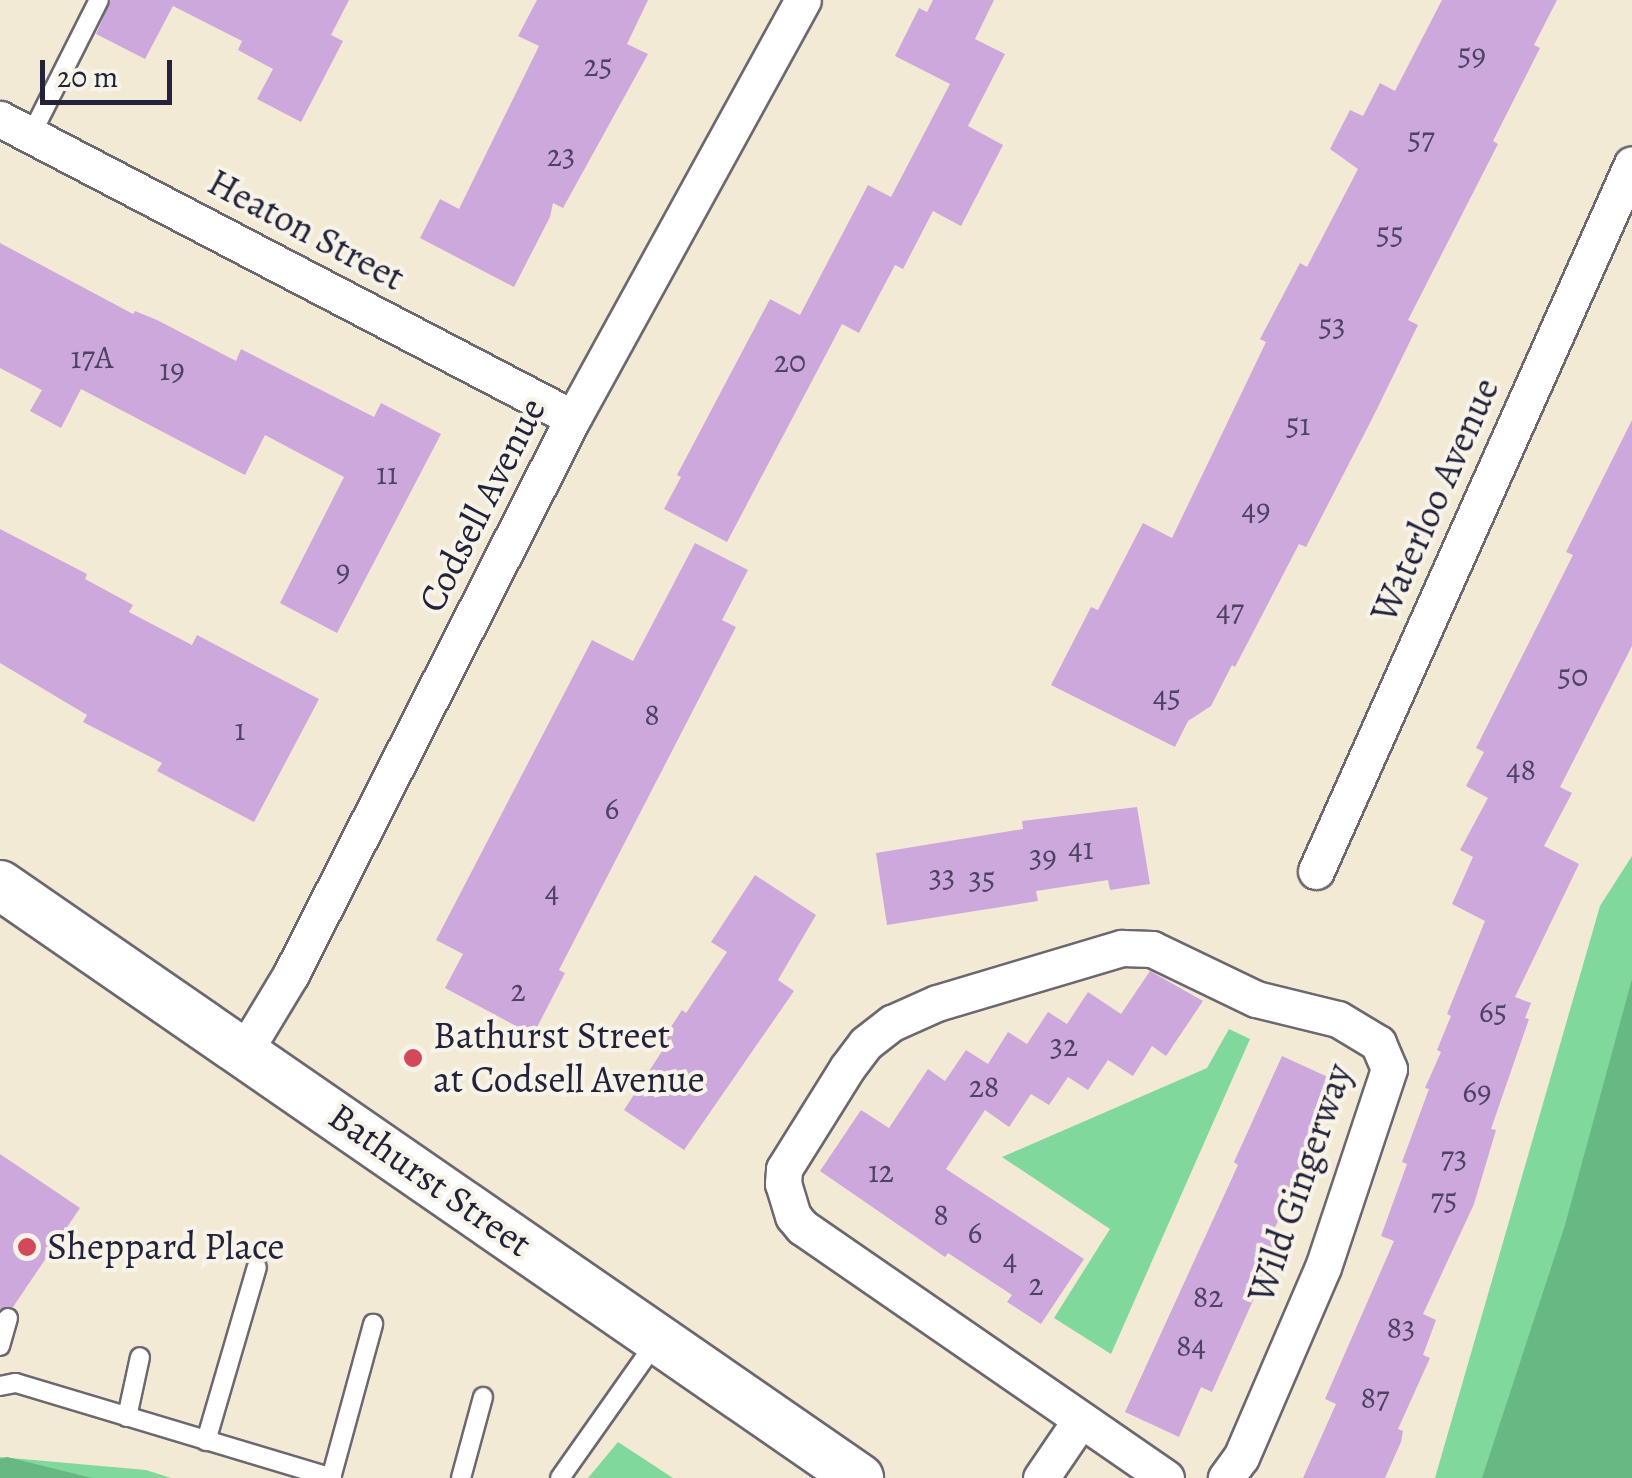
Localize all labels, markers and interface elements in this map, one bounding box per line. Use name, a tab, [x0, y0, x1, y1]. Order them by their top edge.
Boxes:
house number: 59	[1458, 35, 1486, 73]
scale bar	[45, 40, 178, 102]
house number: 25	[584, 46, 612, 84]
text: 20 m	[57, 57, 118, 97]
house number: 57	[1407, 119, 1435, 157]
house number: 23	[547, 136, 575, 174]
street label: Heaton Street	[200, 159, 412, 301]
house number: 55	[1376, 214, 1404, 252]
house number: 53	[1318, 306, 1346, 344]
house number: 17A	[70, 338, 114, 376]
house number: 20	[774, 342, 806, 380]
house number: 19	[159, 350, 185, 388]
street label: Waterloo Avenue	[1361, 371, 1509, 629]
street label: Codsell Avenue	[409, 390, 555, 620]
house number: 51	[1286, 405, 1310, 443]
house number: 11	[376, 454, 398, 492]
house number: 49	[1241, 490, 1271, 528]
house number: 9	[336, 551, 350, 589]
house number: 47	[1216, 591, 1244, 629]
house number: 50	[1558, 656, 1588, 694]
house number: 45	[1153, 677, 1181, 715]
house number: 8	[644, 695, 660, 733]
house number: 1	[235, 710, 245, 748]
house number: 48	[1506, 750, 1536, 788]
house number: 6	[605, 789, 619, 827]
house number: 41	[1068, 829, 1094, 867]
house number: 39	[1029, 837, 1057, 875]
house number: 33	[929, 857, 955, 895]
house number: 35	[968, 859, 996, 897]
house number: 4	[545, 872, 559, 910]
house number: 2	[510, 971, 526, 1009]
house number: 65	[1479, 992, 1507, 1030]
place label: Bathurst Street at Codsell Avenue	[433, 1013, 705, 1102]
house number: 32	[1050, 1026, 1078, 1064]
marker: Bathurst Street at Codsell Avenue	[402, 1047, 424, 1069]
street label: Wild Gingerway	[1238, 1058, 1362, 1308]
house number: 28	[969, 1067, 999, 1105]
house number: 69	[1462, 1072, 1492, 1110]
street label: Bathurst Street	[320, 1093, 540, 1267]
house number: 73	[1441, 1138, 1467, 1176]
house number: 12	[868, 1152, 894, 1190]
house number: 75	[1430, 1180, 1458, 1218]
house number: 8	[933, 1195, 949, 1233]
house number: 6	[968, 1213, 982, 1251]
place label: Sheppard Place	[47, 1224, 284, 1270]
marker: Sheppard Place	[16, 1236, 38, 1258]
house number: 4	[1003, 1240, 1017, 1278]
house number: 2	[1028, 1265, 1044, 1303]
house number: 82	[1193, 1277, 1223, 1315]
house number: 83	[1387, 1308, 1415, 1346]
house number: 84	[1176, 1326, 1206, 1364]
house number: 87	[1361, 1378, 1389, 1416]

